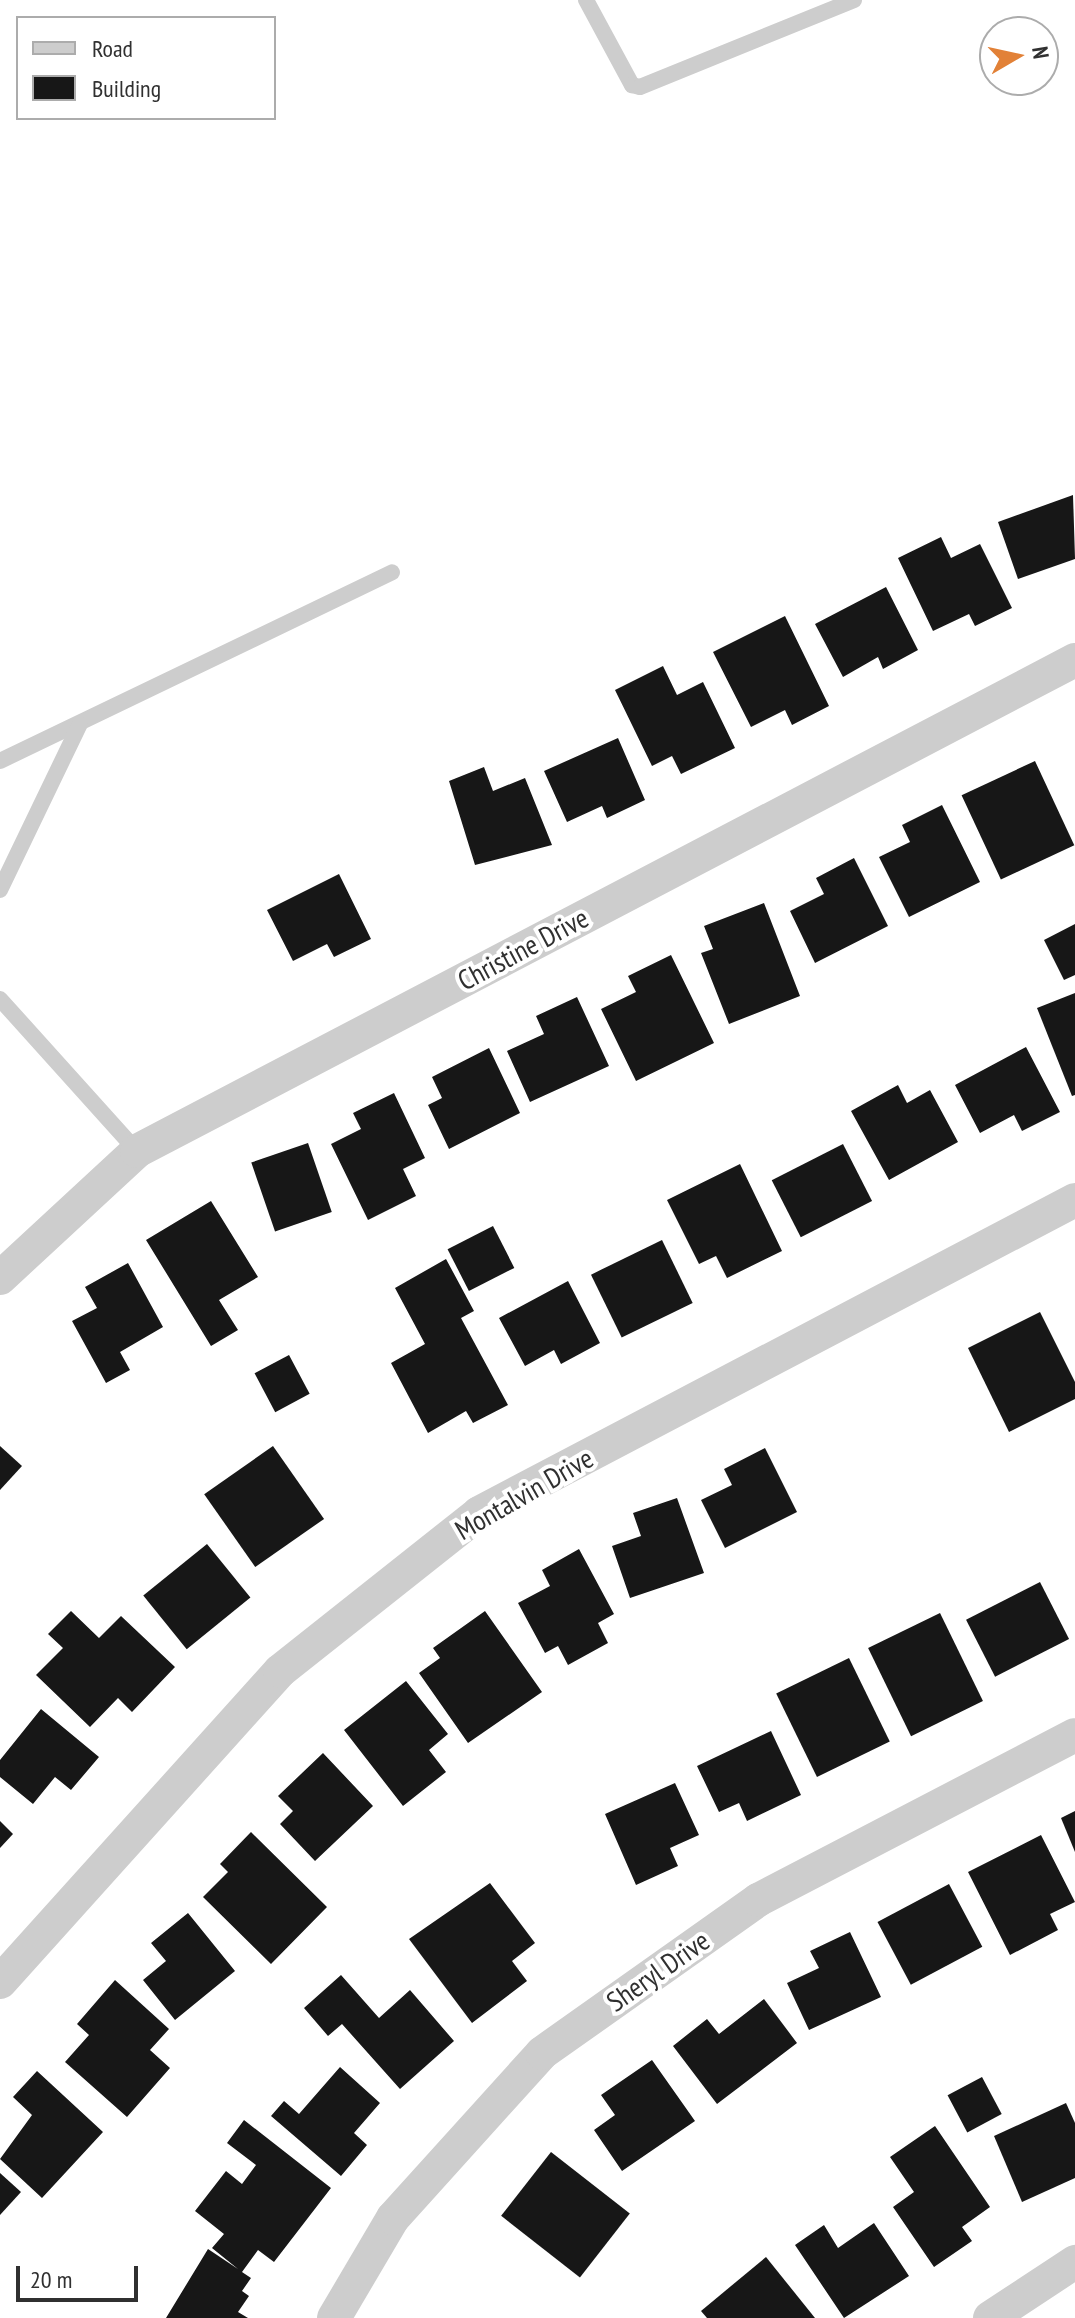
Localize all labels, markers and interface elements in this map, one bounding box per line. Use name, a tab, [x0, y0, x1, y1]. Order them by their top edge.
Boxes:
legend	[16, 16, 276, 120]
north arrow	[979, 16, 1059, 96]
text: Road	[92, 33, 133, 64]
text: N	[1026, 44, 1055, 61]
text: Building	[92, 73, 161, 104]
street label: Christine Drive	[452, 901, 594, 997]
street label: Montalvin Drive	[449, 1441, 599, 1547]
street label: Sheryl Drive	[600, 1924, 716, 2018]
scale bar	[20, 2250, 142, 2300]
text: 20 m	[30, 2264, 72, 2295]

